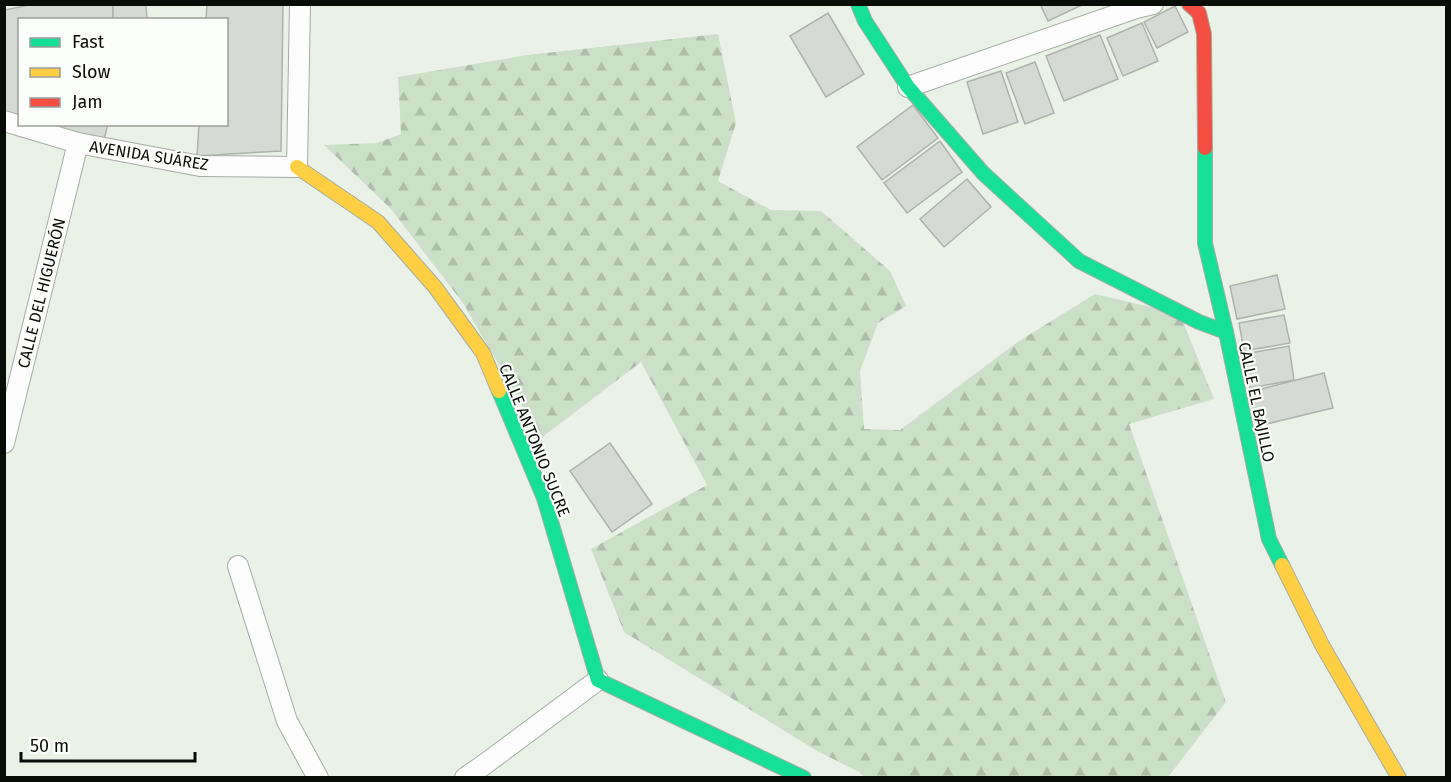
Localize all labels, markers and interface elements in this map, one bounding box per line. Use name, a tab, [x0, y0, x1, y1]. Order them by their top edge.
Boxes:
legend	[18, 18, 228, 126]
text: Fast	[72, 31, 105, 53]
text: Slow	[72, 61, 111, 83]
text: Jam	[72, 91, 103, 113]
street label: AVENIDA SUÁREZ	[88, 136, 210, 174]
street label: CALLE DEL HIGUERÓN	[13, 216, 69, 370]
street label: CALLE EL BAJILLO	[1235, 340, 1279, 464]
street label: CALLE ANTONIO SUCRE	[495, 361, 574, 519]
scale bar	[21, 725, 195, 763]
text: 50 m	[30, 735, 69, 757]

